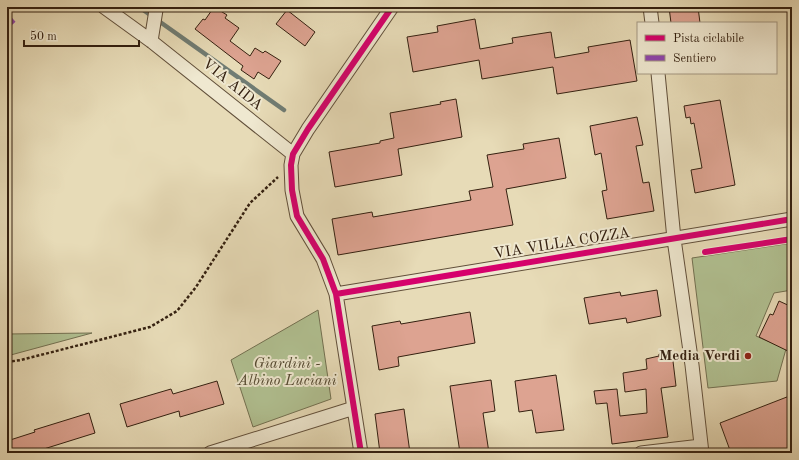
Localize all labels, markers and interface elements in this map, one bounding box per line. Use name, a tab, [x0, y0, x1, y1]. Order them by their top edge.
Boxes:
scale bar	[24, 22, 139, 48]
legend	[637, 22, 777, 74]
text: 50 m	[30, 30, 57, 43]
text: Pista ciclabile	[673, 33, 745, 45]
text: Sentiero	[673, 53, 716, 65]
street label: VIA AIDA	[199, 56, 265, 114]
street label: VIA VILLA COZZA	[493, 226, 632, 262]
place label: Media Verdi	[659, 349, 740, 364]
marker: Media Verdi	[743, 351, 753, 361]
park label: Giardini - Albino Luciani	[237, 357, 336, 389]

